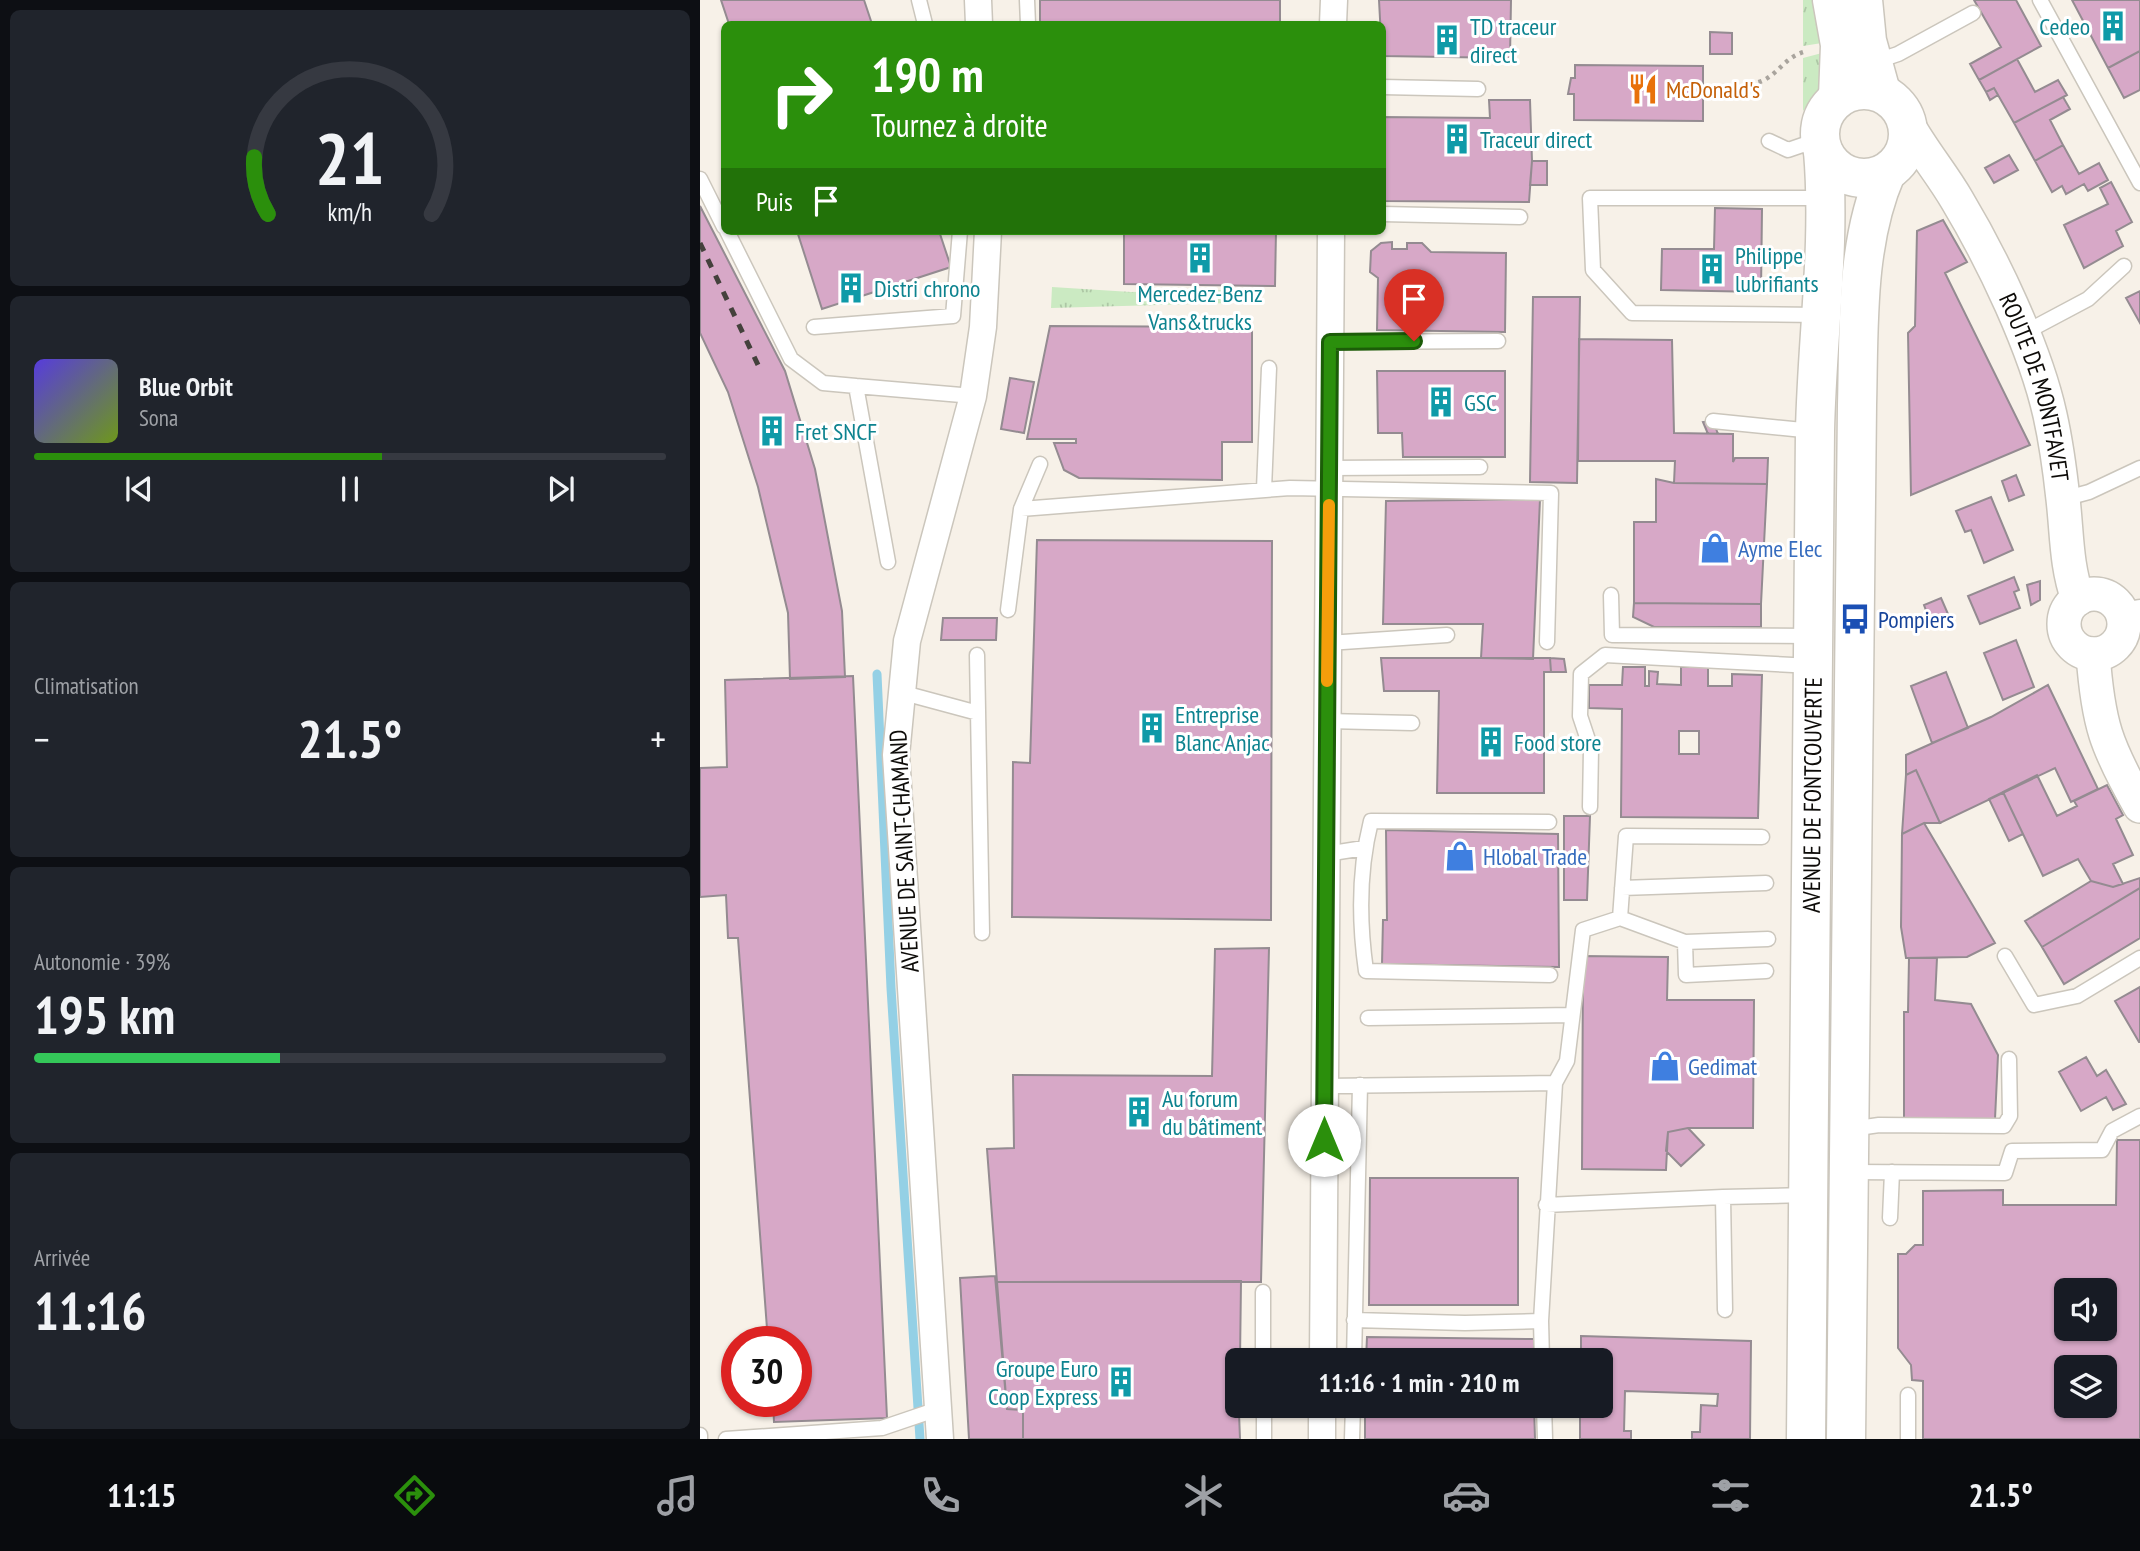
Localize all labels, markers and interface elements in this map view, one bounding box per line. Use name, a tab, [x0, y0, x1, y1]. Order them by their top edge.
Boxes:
building icon: Cedeo	[2096, 9, 2130, 43]
place label: TD traceur direct	[1470, 11, 1557, 70]
place label: Cedeo	[2039, 11, 2090, 42]
building icon: TD traceur direct	[1430, 23, 1464, 57]
text: 190 m	[871, 42, 984, 106]
icon: right	[756, 49, 847, 140]
restaurant icon: McDonald's	[1626, 72, 1660, 106]
place label: McDonald's	[1666, 74, 1760, 105]
text: Tournez à droite	[871, 104, 1048, 146]
text: 21	[315, 110, 385, 204]
building icon: Traceur direct	[1440, 122, 1474, 156]
place label: Traceur direct	[1480, 124, 1592, 155]
icon: arrive	[807, 182, 845, 220]
text: Puis	[756, 185, 793, 218]
text: km/h	[328, 196, 372, 228]
place label: Philippe lubrifiants	[1735, 240, 1819, 299]
building icon: Mercedez-Benz Vans&trucks	[1183, 241, 1217, 275]
building icon: Philippe lubrifiants	[1695, 252, 1729, 286]
pin	[1384, 269, 1444, 341]
building icon: Distri chrono	[834, 271, 868, 305]
place label: Distri chrono	[874, 273, 980, 304]
place label: Mercedez-Benz Vans&trucks	[1137, 278, 1263, 337]
icon: arrive	[1395, 280, 1433, 318]
street label: ROUTE DE MONTFAVET	[1993, 288, 2076, 483]
text: Blue Orbit	[139, 370, 233, 403]
building icon: GSC	[1424, 385, 1458, 419]
place label: GSC	[1464, 387, 1497, 418]
text: Sona	[139, 403, 178, 432]
building icon: Fret SNCF	[755, 414, 789, 448]
place label: Fret SNCF	[795, 416, 877, 447]
icon: previous	[120, 470, 158, 508]
icon: pause	[331, 470, 369, 508]
icon: next	[542, 470, 580, 508]
shop icon: Ayme Elec	[1698, 531, 1732, 565]
place label: Ayme Elec	[1738, 533, 1823, 564]
bus stop icon: Pompiers	[1838, 602, 1872, 636]
place label: Pompiers	[1878, 604, 1954, 635]
text: Climatisation	[34, 671, 139, 700]
street label: AVENUE DE FONTCOUVERTE	[1795, 677, 1828, 913]
place label: Entreprise Blanc Anjac	[1175, 699, 1270, 758]
text: 21.5°	[298, 705, 402, 772]
building icon: Entreprise Blanc Anjac	[1135, 711, 1169, 745]
text: −	[34, 714, 50, 763]
text: +	[650, 714, 666, 763]
building icon: Food store	[1474, 725, 1508, 759]
place label: Food store	[1514, 727, 1602, 758]
street label: AVENUE DE SAINT-CHAMAND	[882, 729, 926, 973]
shop icon: Hlobal Trade	[1443, 839, 1477, 873]
place label: Hlobal Trade	[1483, 841, 1587, 872]
text: Autonomie · 39%	[34, 947, 170, 976]
text: 195 km	[34, 981, 175, 1048]
shop icon: Gedimat	[1648, 1049, 1682, 1083]
place label: Gedimat	[1688, 1051, 1758, 1082]
place label: Au forum du bâtiment	[1162, 1083, 1263, 1142]
building icon: Au forum du bâtiment	[1122, 1095, 1156, 1129]
position arrow	[1287, 1103, 1361, 1177]
text: Arrivée	[34, 1243, 90, 1272]
text: 11:16	[34, 1277, 146, 1344]
map controls	[2054, 1278, 2117, 1418]
button: sound	[2054, 1278, 2117, 1341]
speed limit sign: 30	[721, 1326, 812, 1417]
place label: Groupe Euro Coop Express	[988, 1353, 1098, 1412]
button: layers	[2054, 1355, 2117, 1418]
building icon: Groupe Euro Coop Express	[1104, 1365, 1138, 1399]
text: 11:16 · 1 min · 210 m	[1319, 1366, 1519, 1399]
icon: directions	[390, 1471, 439, 1520]
icon: music	[653, 1471, 702, 1520]
icon: phone	[916, 1471, 965, 1520]
icon: climate	[1179, 1471, 1228, 1520]
icon: car	[1442, 1471, 1491, 1520]
icon: filters	[1706, 1471, 1755, 1520]
text: 11:15	[107, 1474, 176, 1516]
text: 21.5°	[1969, 1474, 2033, 1516]

